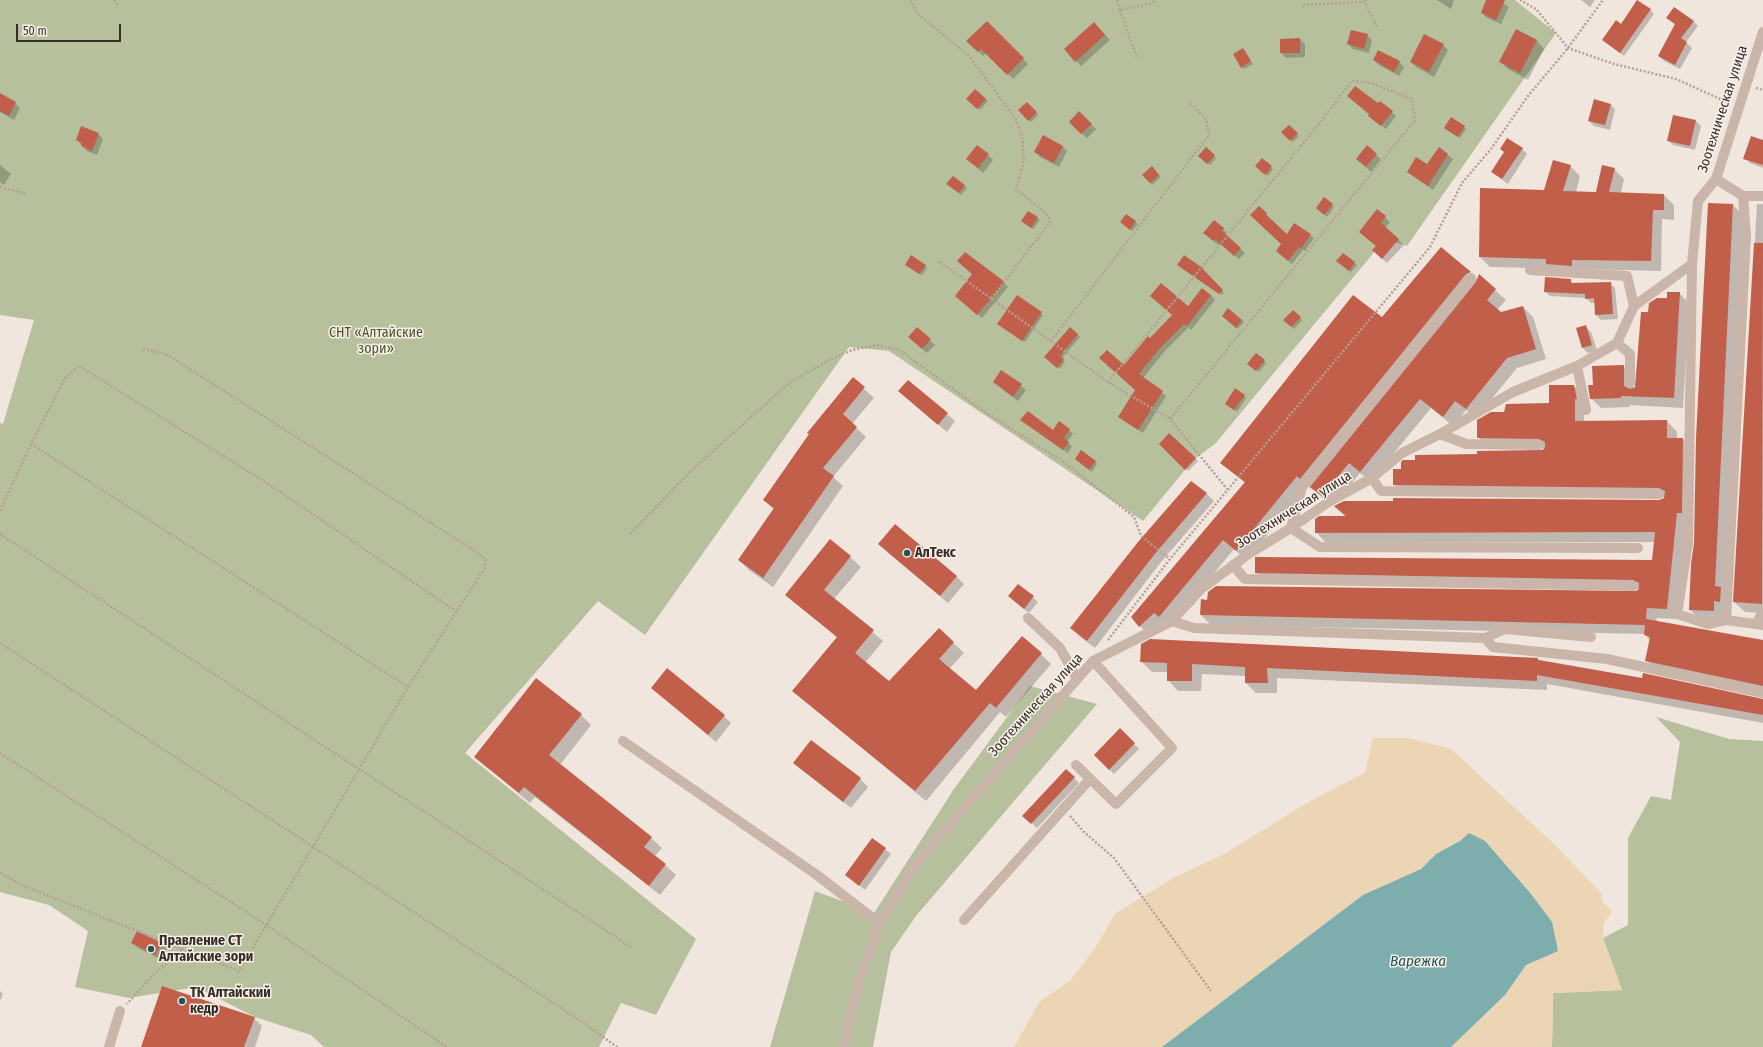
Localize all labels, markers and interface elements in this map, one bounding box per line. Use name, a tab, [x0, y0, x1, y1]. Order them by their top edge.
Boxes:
scale bar	[18, 16, 123, 42]
text: 50 m	[23, 24, 47, 38]
street label: Зоотехническая улица	[1695, 43, 1751, 175]
park label: СНТ «Алтайские зори»	[329, 325, 423, 358]
street label: Зоотехническая улица	[1233, 468, 1355, 552]
place label: АлТекс	[915, 545, 956, 561]
marker: АлТекс	[902, 548, 912, 558]
street label: Зоотехническая улица	[985, 650, 1087, 760]
place label: Правление СТ Алтайские зори	[159, 933, 253, 966]
marker: Правление СТ Алтайские зори	[146, 944, 156, 954]
water label: Варежка	[1390, 953, 1446, 971]
place label: ТК Алтайский кедр	[190, 985, 271, 1018]
marker: ТК Алтайский кедр	[177, 996, 187, 1006]

